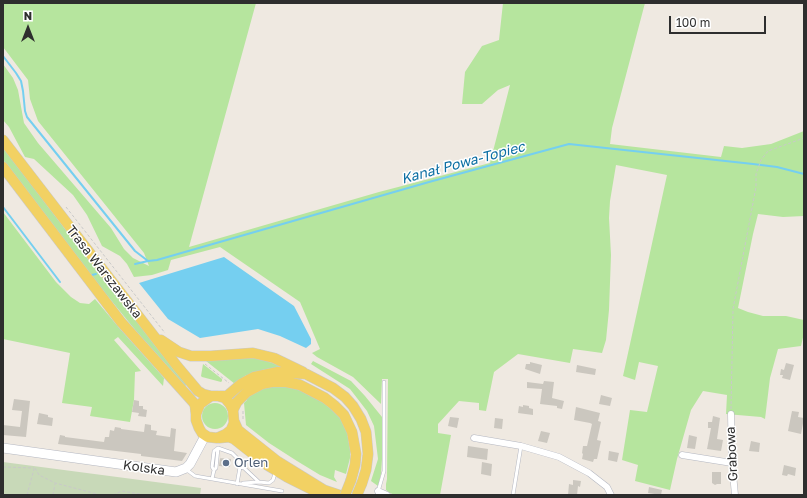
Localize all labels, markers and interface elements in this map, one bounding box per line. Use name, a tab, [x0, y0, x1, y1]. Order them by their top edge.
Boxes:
north arrow	[8, 8, 48, 48]
scale bar	[671, 8, 768, 34]
text: N	[24, 9, 32, 22]
text: 100 m	[676, 15, 710, 30]
water label: Kanał Powa-Topiec	[399, 138, 527, 188]
street label: Trasa Warszawska	[63, 222, 145, 322]
street label: Grabowa	[723, 426, 741, 482]
place label: Orlen	[234, 455, 268, 471]
street label: Kolska	[122, 457, 166, 479]
marker: Orlen	[221, 458, 231, 468]

